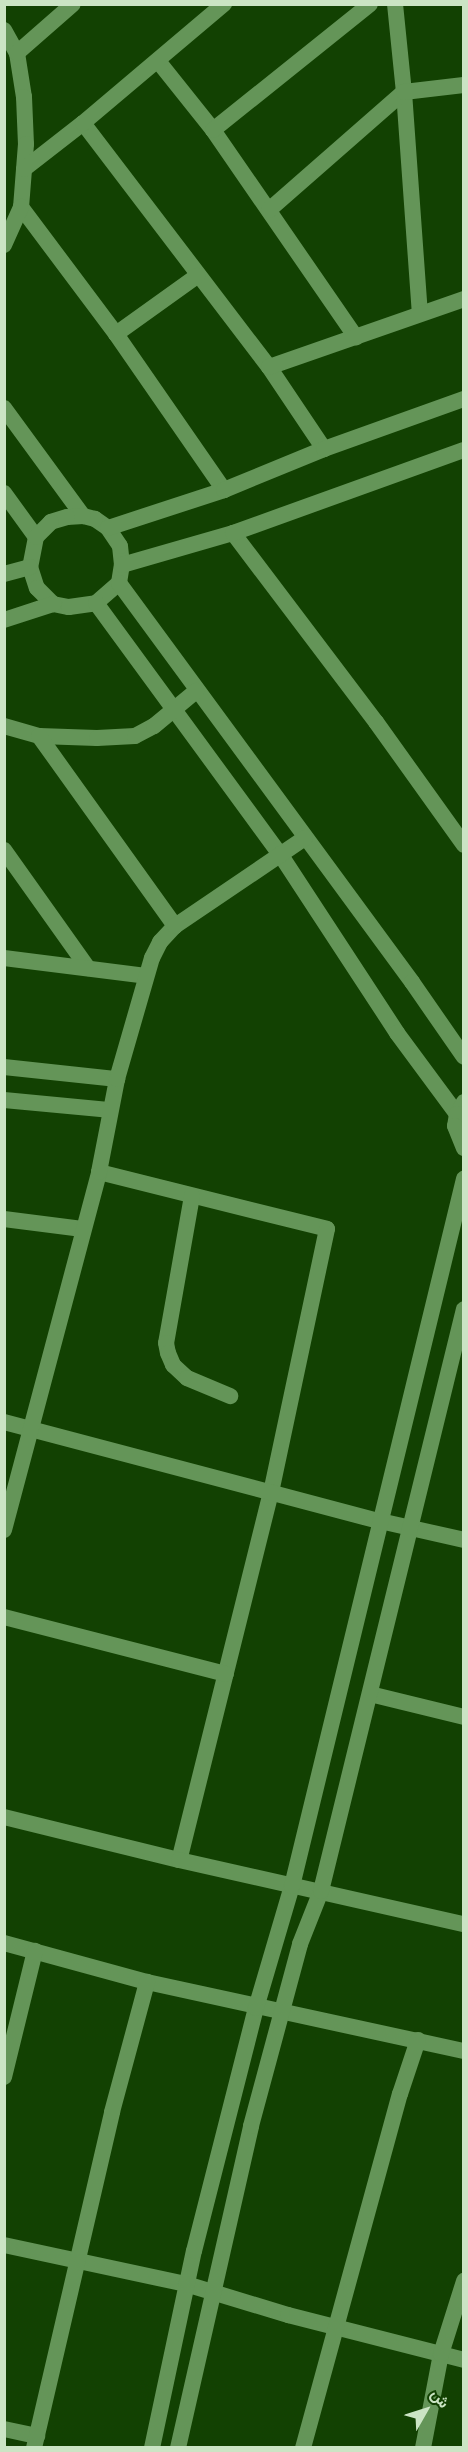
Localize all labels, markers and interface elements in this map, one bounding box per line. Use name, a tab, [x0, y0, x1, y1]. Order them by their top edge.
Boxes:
north arrow	[396, 2380, 456, 2440]
text: ش	[425, 2384, 455, 2413]

